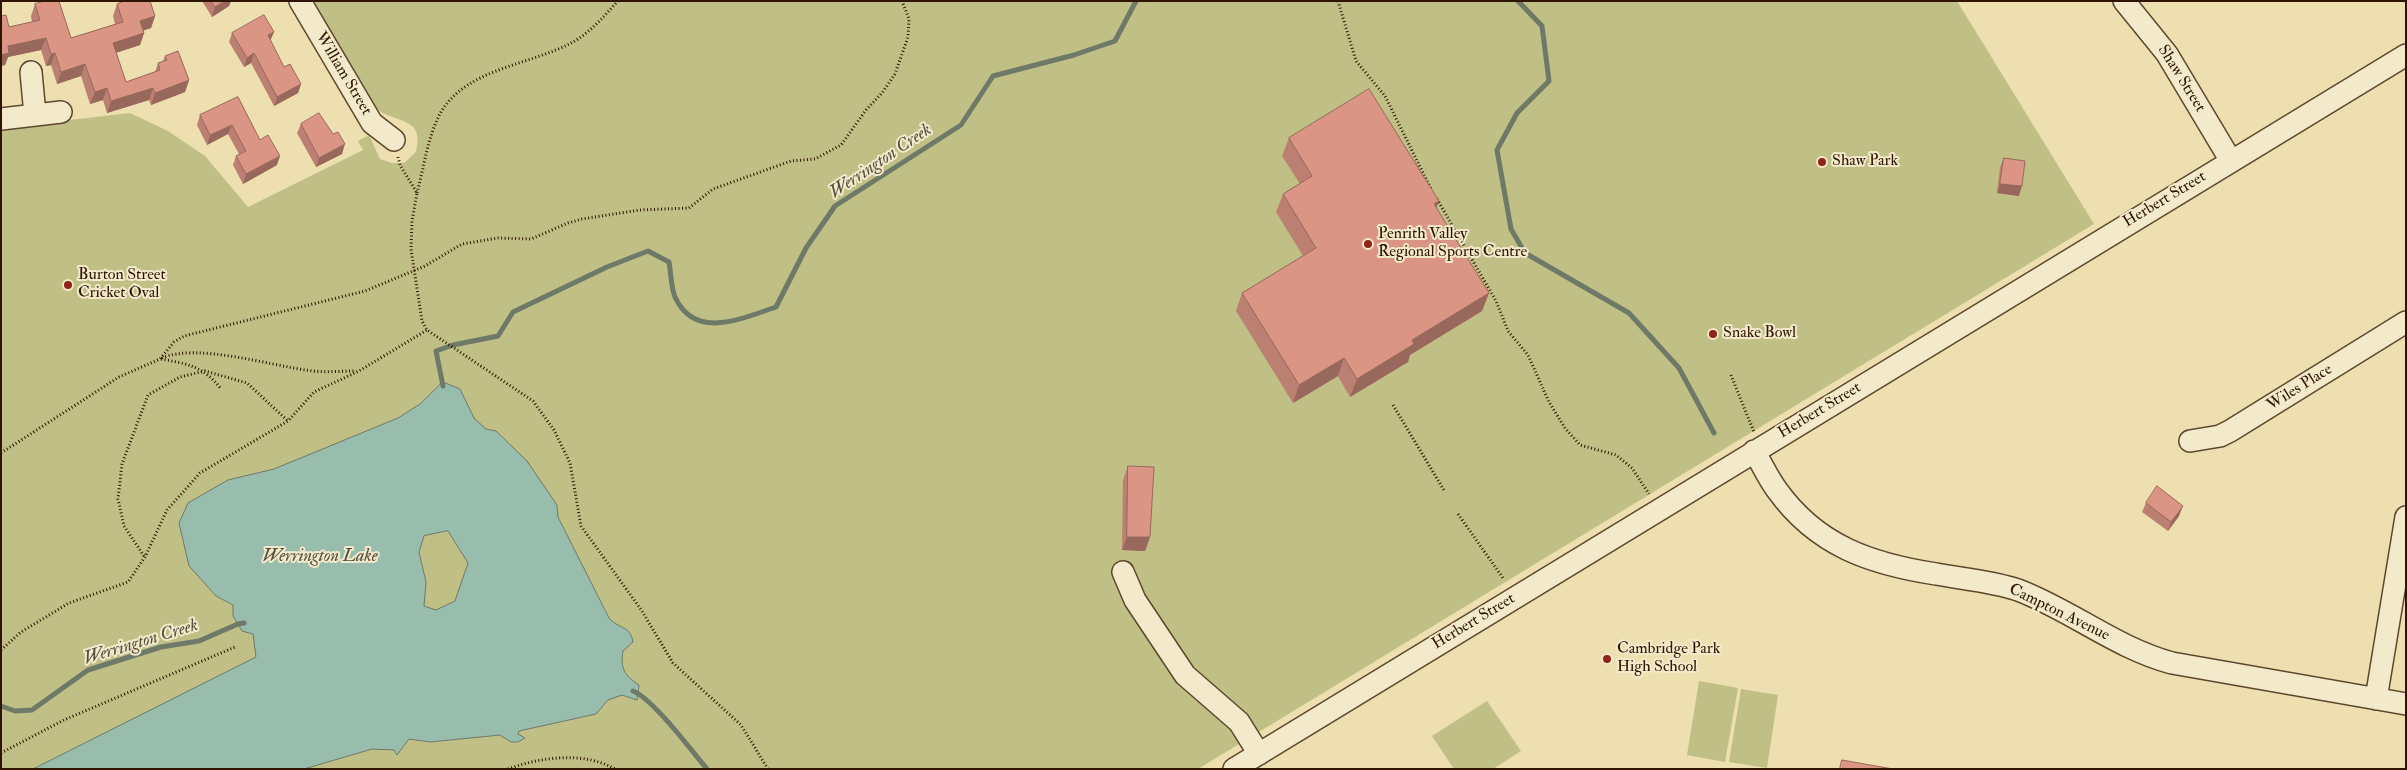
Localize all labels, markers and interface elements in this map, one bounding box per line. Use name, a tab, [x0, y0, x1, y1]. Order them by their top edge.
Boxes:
street label: William Street	[311, 29, 375, 119]
street label: Shaw Street	[2153, 42, 2209, 116]
water label: Werrington Creek	[826, 120, 936, 204]
place label: Shaw Park	[1832, 152, 1898, 172]
marker: Shaw Park	[1816, 156, 1828, 168]
street label: Herbert Street	[2120, 168, 2210, 232]
place label: Penrith Valley Regional Sports Centre	[1378, 225, 1527, 263]
marker: Penrith Valley Regional Sports Centre	[1362, 238, 1374, 250]
place label: Burton Street Cricket Oval	[78, 266, 166, 304]
marker: Burton Street Cricket Oval	[62, 279, 74, 291]
place label: Snake Bowl	[1723, 324, 1796, 344]
marker: Snake Bowl	[1707, 328, 1719, 340]
street label: Wiles Place	[2264, 360, 2336, 416]
street label: Herbert Street	[1775, 379, 1865, 443]
water label: Werrington Lake	[262, 546, 378, 568]
street label: Campton Avenue	[2006, 580, 2112, 646]
street label: Herbert Street	[1429, 590, 1519, 654]
water label: Werrington Creek	[81, 615, 201, 671]
place label: Cambridge Park High School	[1617, 640, 1720, 678]
marker: Cambridge Park High School	[1601, 653, 1613, 665]

